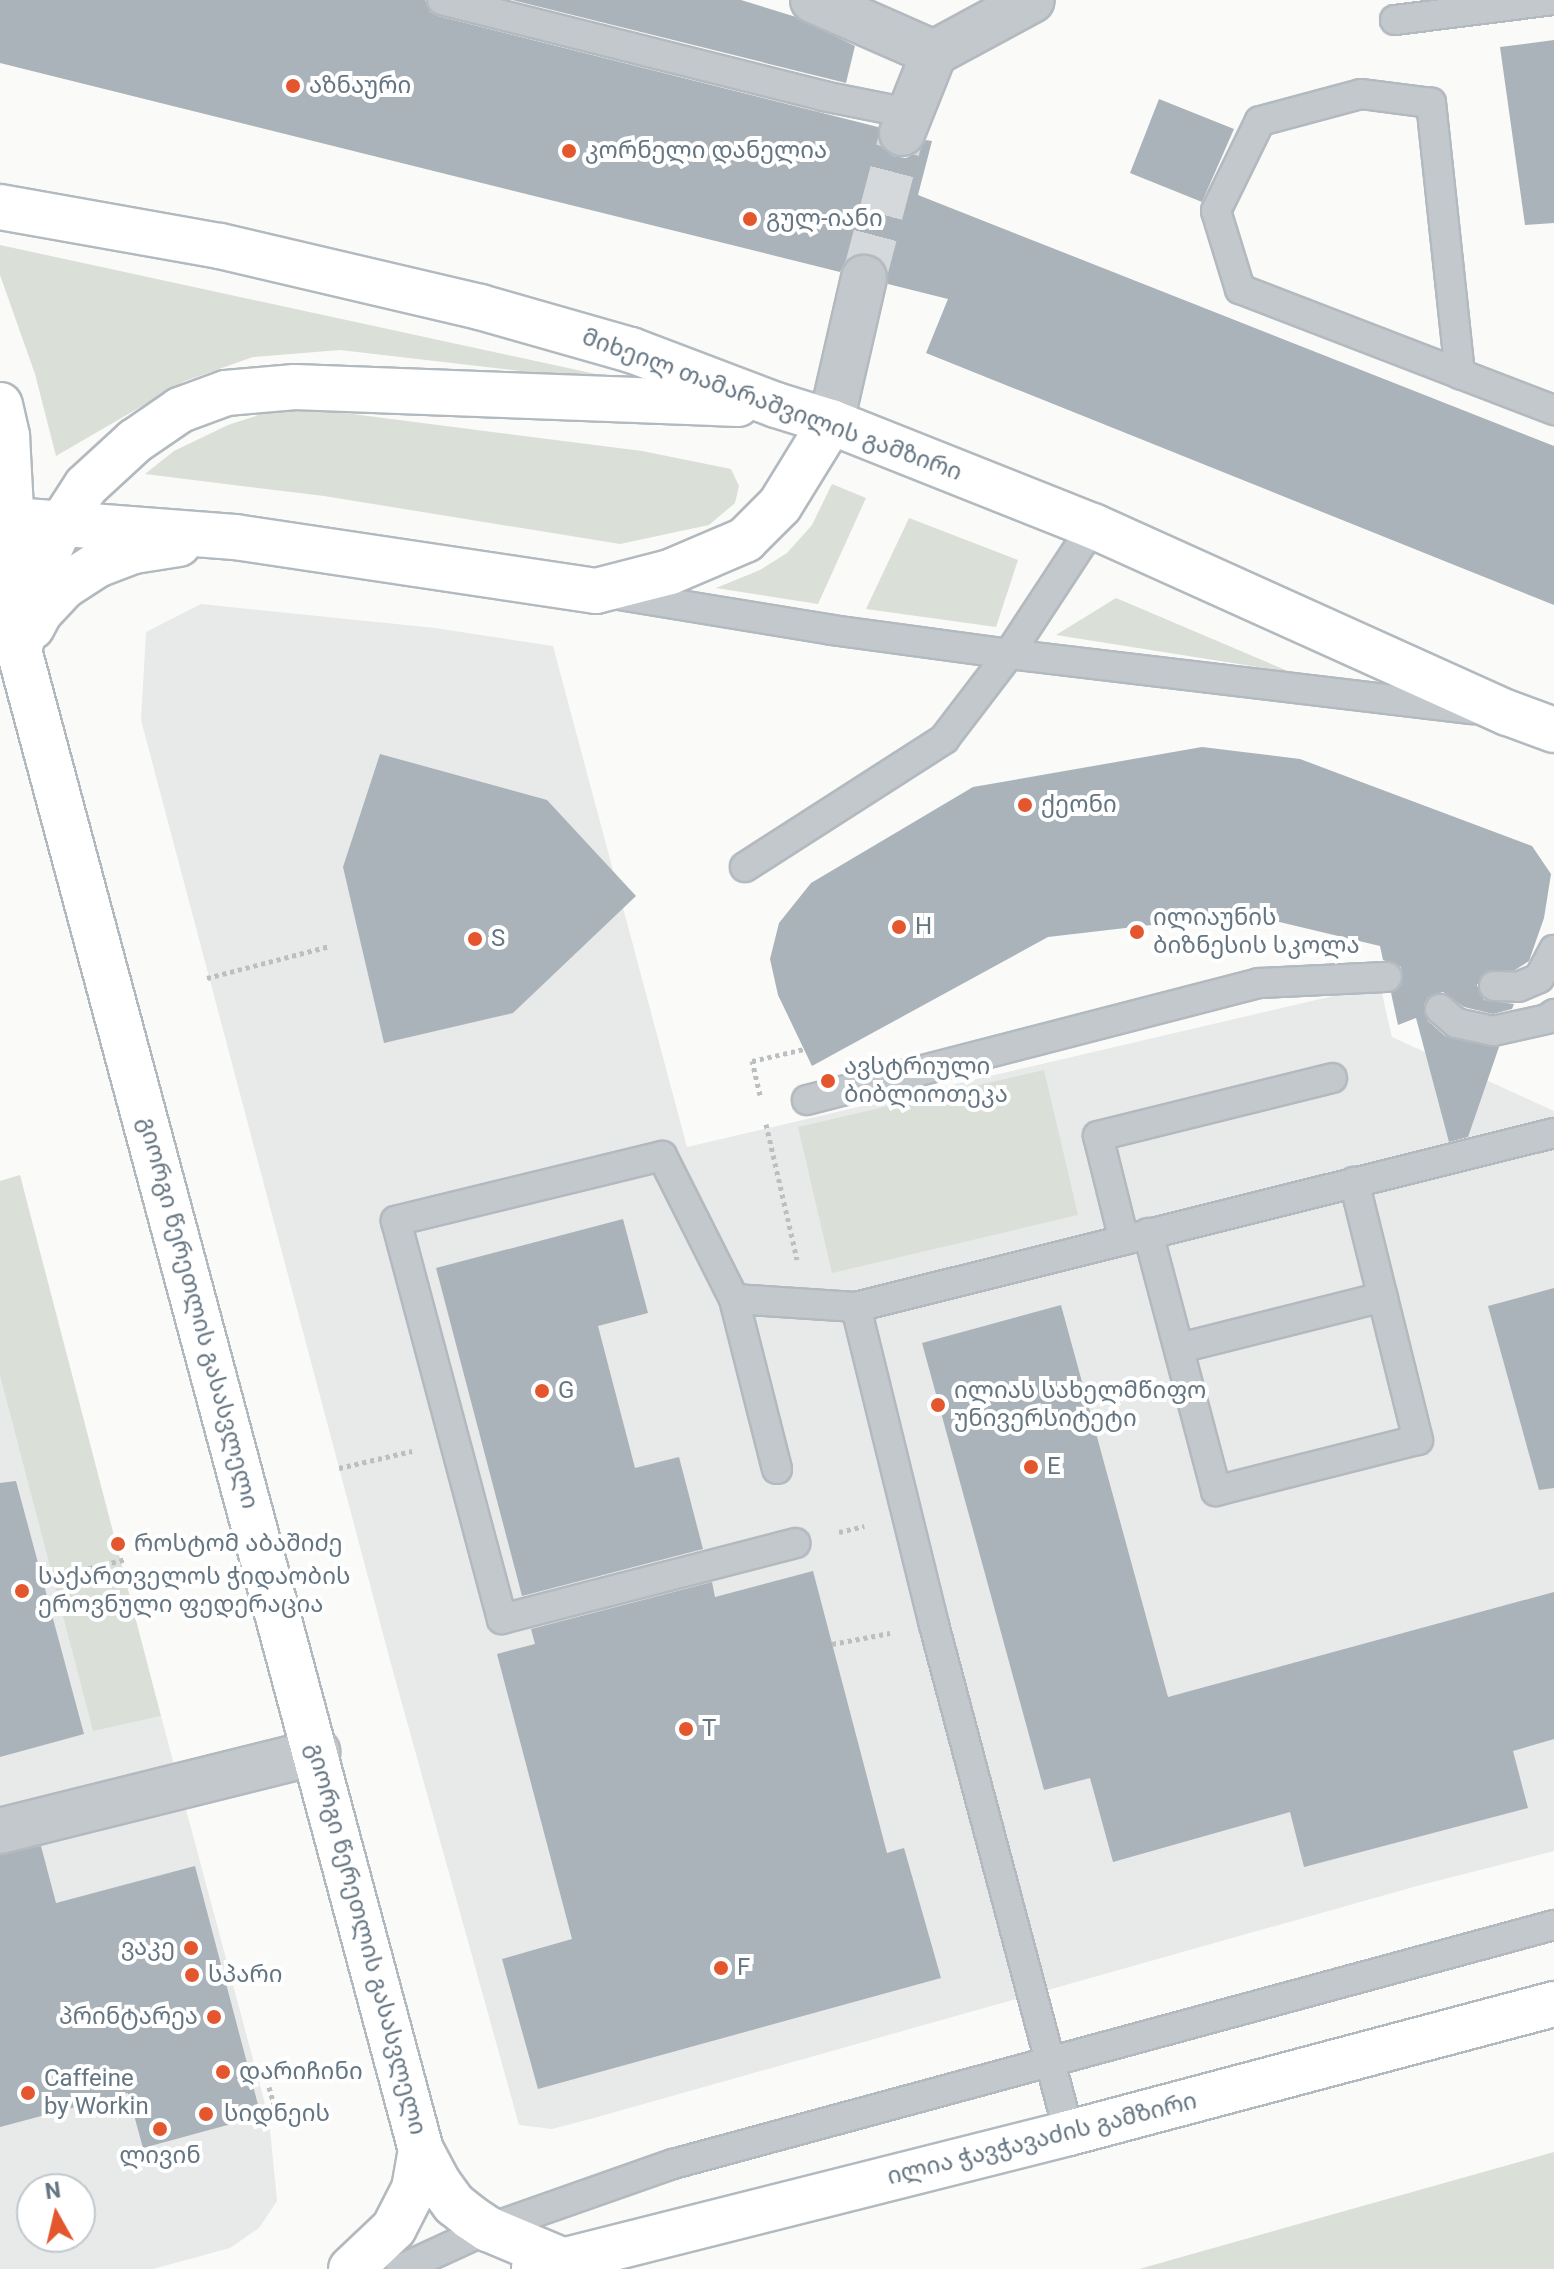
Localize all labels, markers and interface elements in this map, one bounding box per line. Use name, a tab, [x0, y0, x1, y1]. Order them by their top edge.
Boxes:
place label: აზნაური	[309, 72, 411, 100]
marker: აზნაური	[284, 77, 302, 95]
place label: კორნელი დანელია	[585, 137, 827, 165]
marker: კორნელი დანელია	[560, 142, 578, 160]
place label: გულ-იანი	[766, 205, 883, 233]
marker: გულ-იანი	[741, 210, 759, 228]
street label: მიხეილ თამარაშვილის გამზირი	[578, 323, 966, 487]
place label: ქეონი	[1041, 791, 1117, 819]
marker: ქეონი	[1016, 796, 1034, 814]
place label: ილიაუნის ბიზნესის სკოლა	[1153, 904, 1360, 960]
place label: H	[915, 913, 932, 941]
marker: H	[890, 918, 908, 936]
marker: ილიაუნის ბიზნესის სკოლა	[1128, 923, 1146, 941]
place label: S	[491, 925, 505, 953]
marker: S	[466, 930, 484, 948]
place label: ავსტრიული ბიბლიოთეკა	[844, 1053, 1008, 1109]
marker: ავსტრიული ბიბლიოთეკა	[819, 1072, 837, 1090]
street label: გიორგი წერეთლის გასასვლელი	[132, 1114, 264, 1512]
place label: G	[558, 1377, 574, 1405]
place label: ილიას სახელმწიფო უნივერსიტეტი	[954, 1377, 1206, 1433]
marker: G	[533, 1382, 551, 1400]
marker: ილიას სახელმწიფო უნივერსიტეტი	[929, 1396, 947, 1414]
place label: E	[1047, 1453, 1061, 1481]
marker: E	[1022, 1458, 1040, 1476]
place label: როსტომ აბაშიძე	[134, 1530, 343, 1558]
marker: როსტომ აბაშიძე	[109, 1535, 127, 1553]
place label: საქართველოს ჭიდაობის ეროვნული ფედერაცია	[38, 1563, 350, 1619]
marker: საქართველოს ჭიდაობის ეროვნული ფედერაცია	[13, 1582, 31, 1600]
place label: T	[702, 1715, 716, 1743]
marker: T	[677, 1720, 695, 1738]
street label: გიორგი წერეთლის გასასვლელი	[300, 1740, 432, 2138]
place label: ვაკე	[121, 1934, 175, 1962]
marker: ვაკე	[182, 1939, 200, 1957]
place label: F	[737, 1954, 750, 1982]
marker: F	[712, 1959, 730, 1977]
place label: სპარი	[208, 1961, 283, 1989]
marker: სპარი	[183, 1966, 201, 1984]
place label: პრინტარეა	[59, 2003, 198, 2031]
marker: პრინტარეა	[205, 2008, 223, 2026]
place label: დარიჩინი	[239, 2058, 363, 2086]
marker: დარიჩინი	[214, 2063, 232, 2081]
place label: Caffeine by Workin	[44, 2065, 149, 2121]
marker: Caffeine by Workin	[19, 2084, 37, 2102]
street label: ილია ჭავჭავაძის გამზირი	[884, 2087, 1200, 2191]
place label: სიდნეის	[224, 2100, 330, 2128]
marker: სიდნეის	[195, 2103, 217, 2125]
marker: ლივინ	[151, 2120, 169, 2138]
place label: ლივინ	[119, 2142, 201, 2170]
north arrow	[16, 2173, 96, 2253]
text: N	[43, 2177, 62, 2204]

